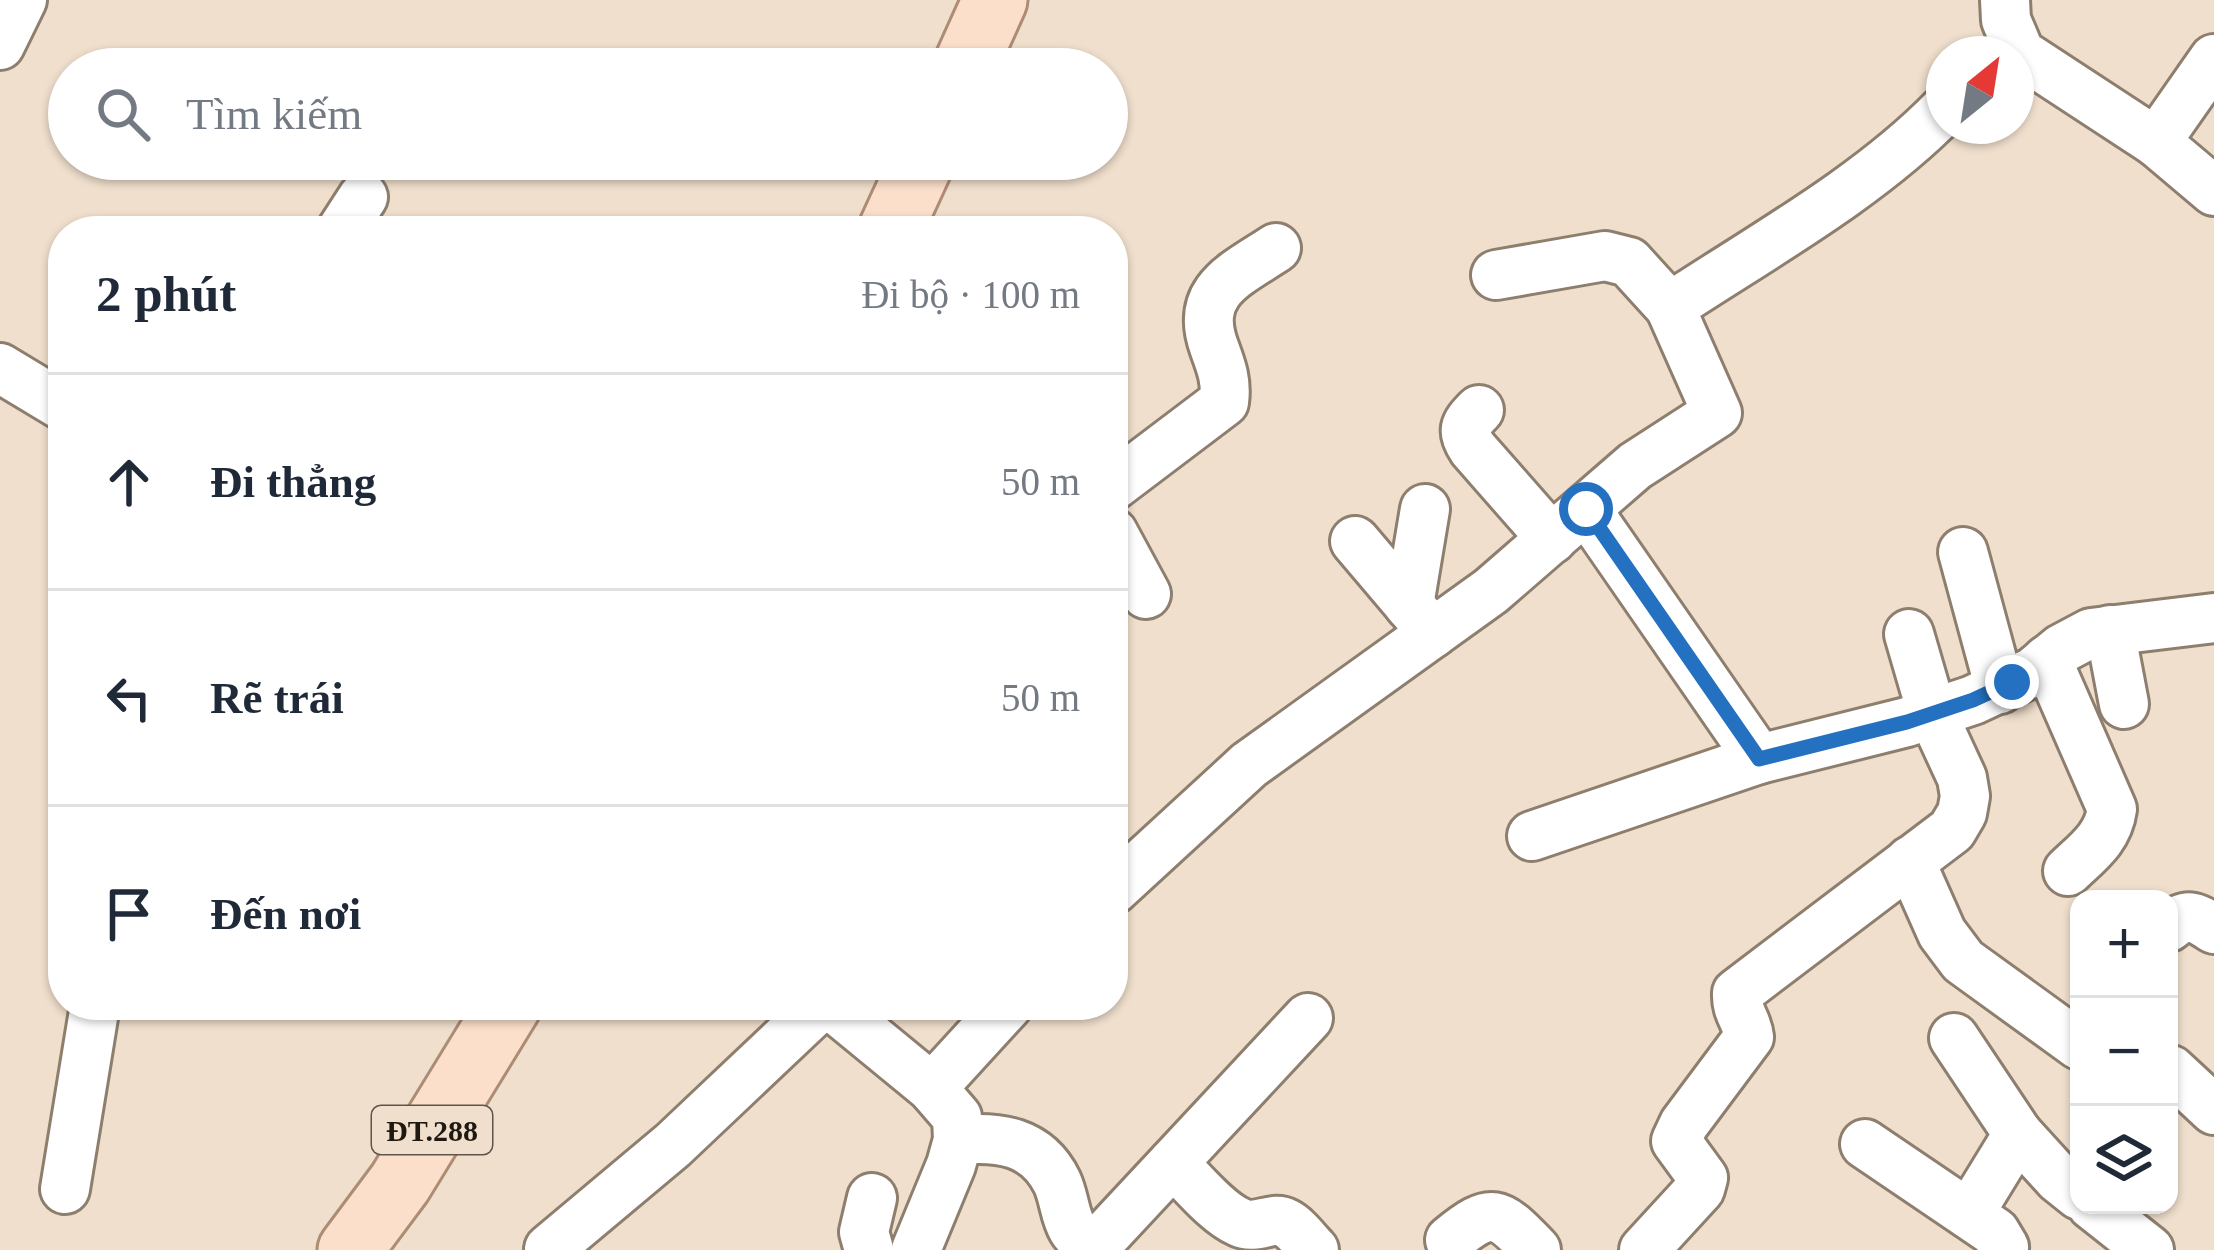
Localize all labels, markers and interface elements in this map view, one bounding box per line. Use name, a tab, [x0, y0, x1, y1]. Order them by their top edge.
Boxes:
north arrow	[1926, 36, 2034, 144]
search box	[48, 48, 1128, 180]
icon: search	[90, 81, 156, 147]
text: Tìm kiếm	[186, 89, 362, 139]
text: 2 phút	[96, 266, 236, 322]
text: Đi bộ · 100 m	[861, 273, 1080, 316]
icon: ahead	[96, 449, 162, 515]
text: Đi thẳng	[210, 457, 376, 507]
text: 50 m	[1001, 460, 1080, 503]
route start	[1559, 482, 1613, 536]
route end	[1985, 655, 2039, 709]
icon: left	[96, 665, 162, 731]
text: Rẽ trái	[210, 673, 344, 723]
text: 50 m	[1001, 676, 1080, 719]
icon: arrive	[96, 881, 162, 947]
text: Đến nơi	[210, 889, 361, 939]
map controls	[2070, 890, 2178, 1214]
button: +	[2070, 890, 2178, 998]
button: −	[2070, 998, 2178, 1106]
road number: ĐT.288	[372, 1106, 492, 1154]
button: layers	[2070, 1106, 2178, 1214]

